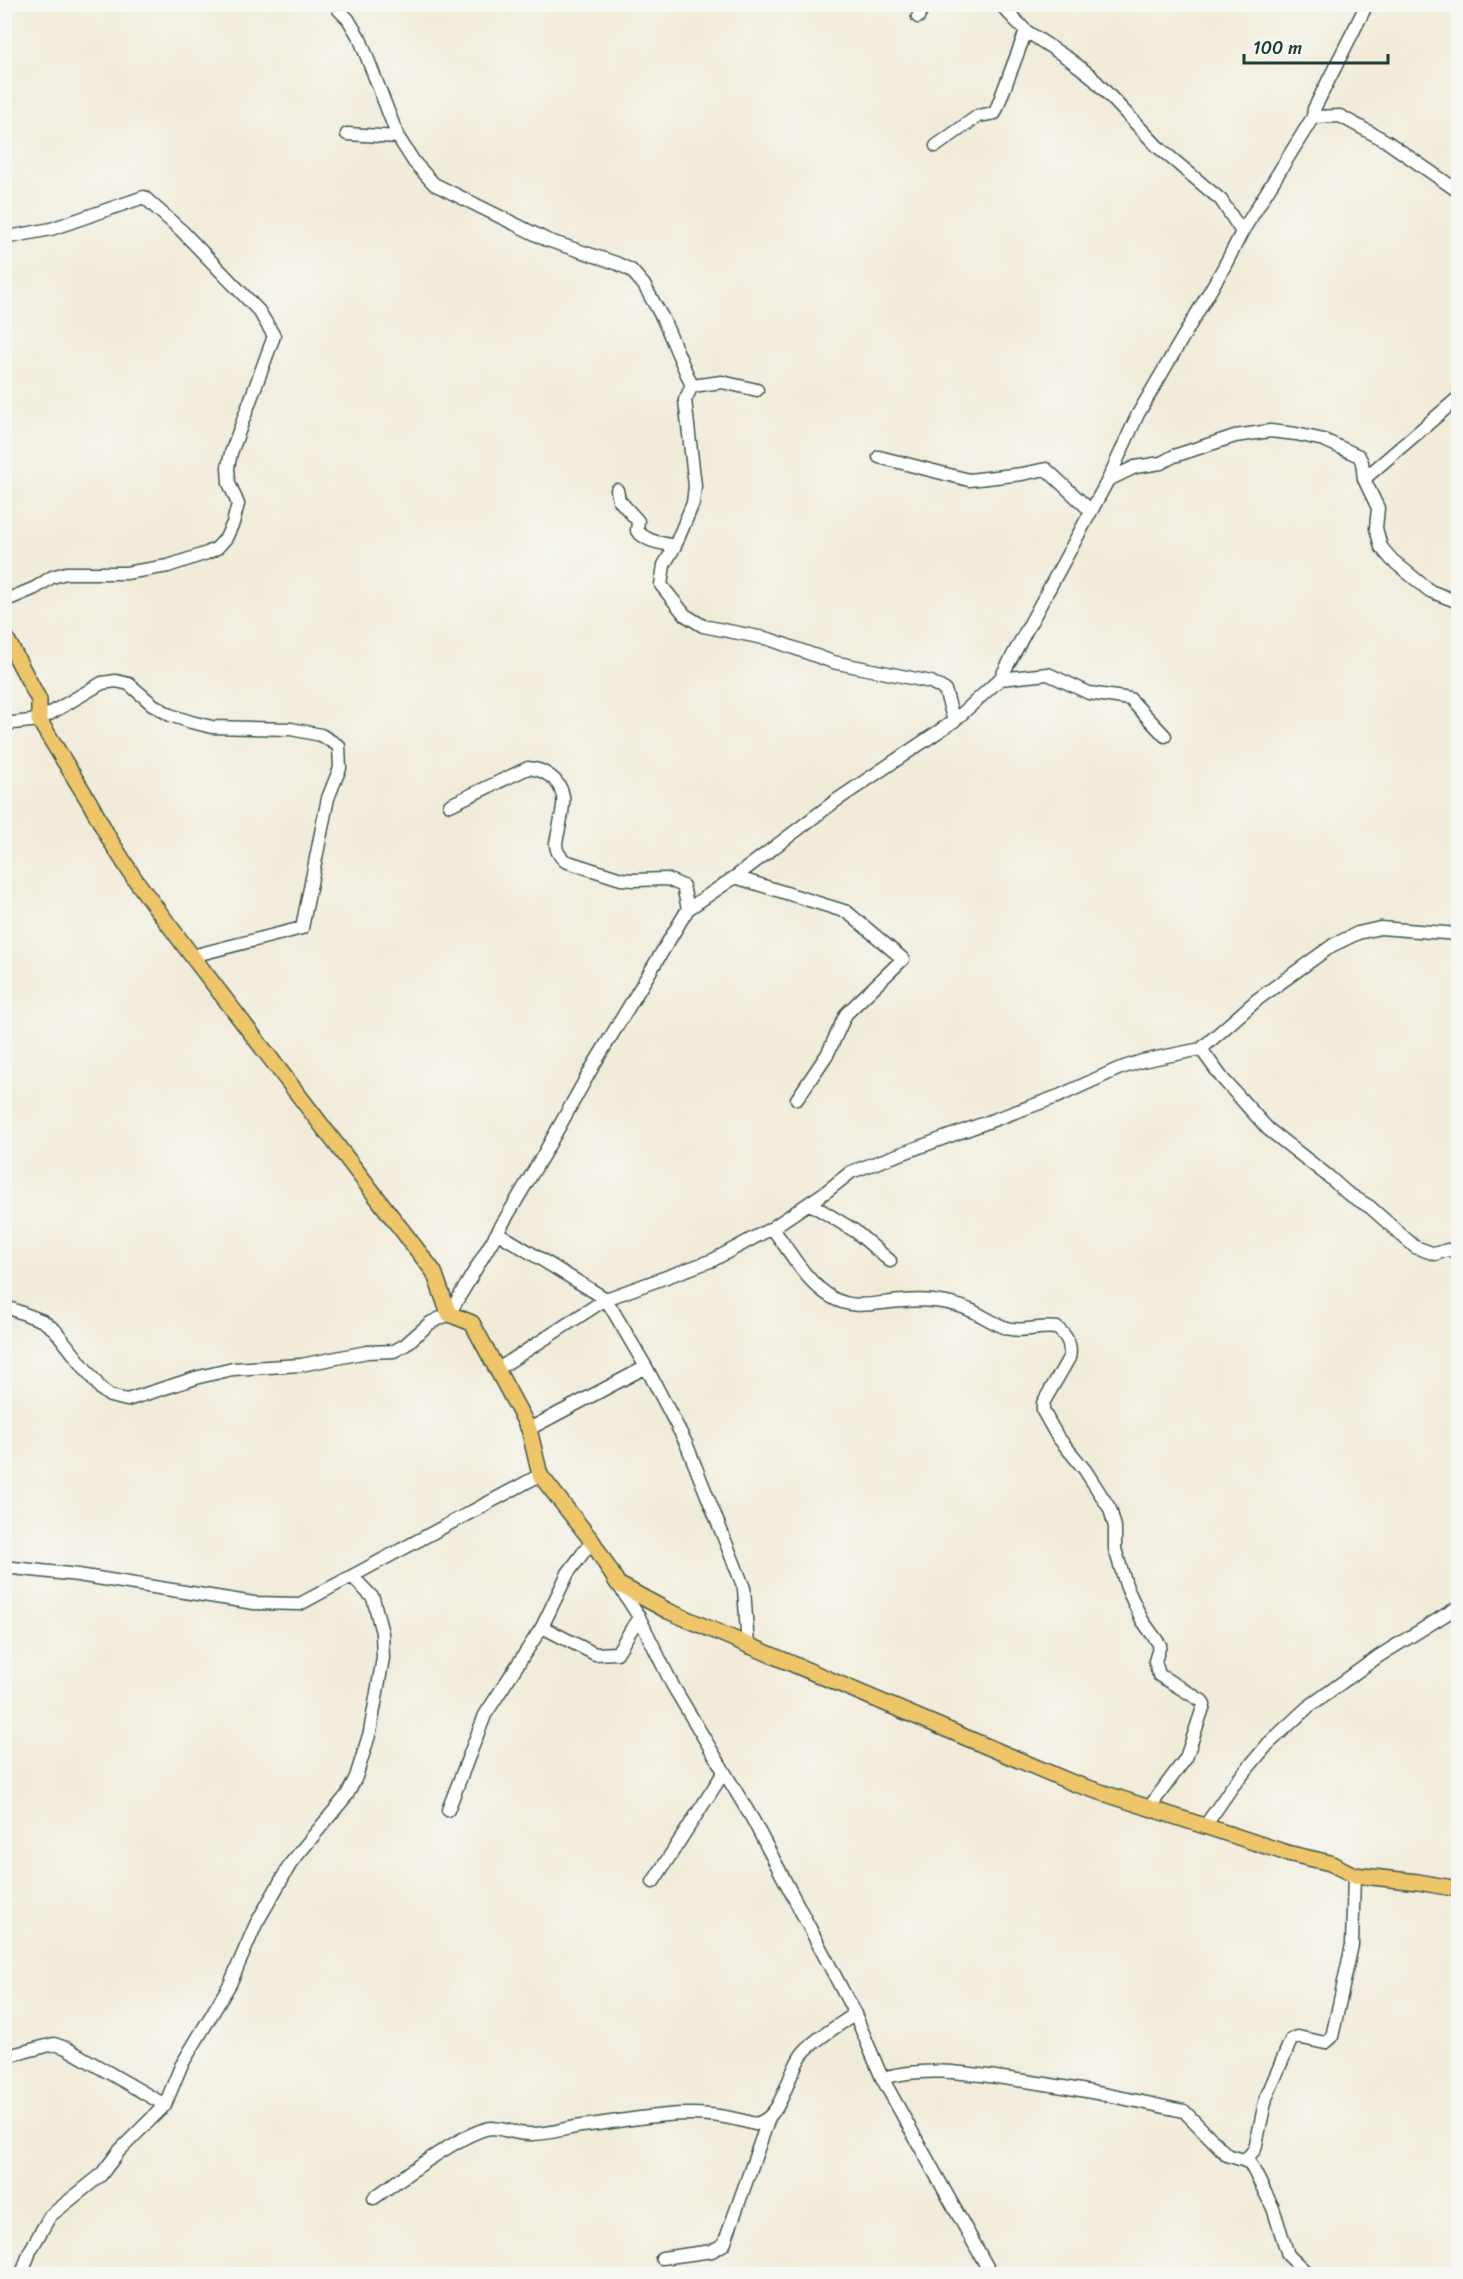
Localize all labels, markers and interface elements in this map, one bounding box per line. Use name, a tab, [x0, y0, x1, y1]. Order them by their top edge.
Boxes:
scale bar	[1244, 27, 1388, 65]
text: 100 m	[1253, 32, 1302, 64]

